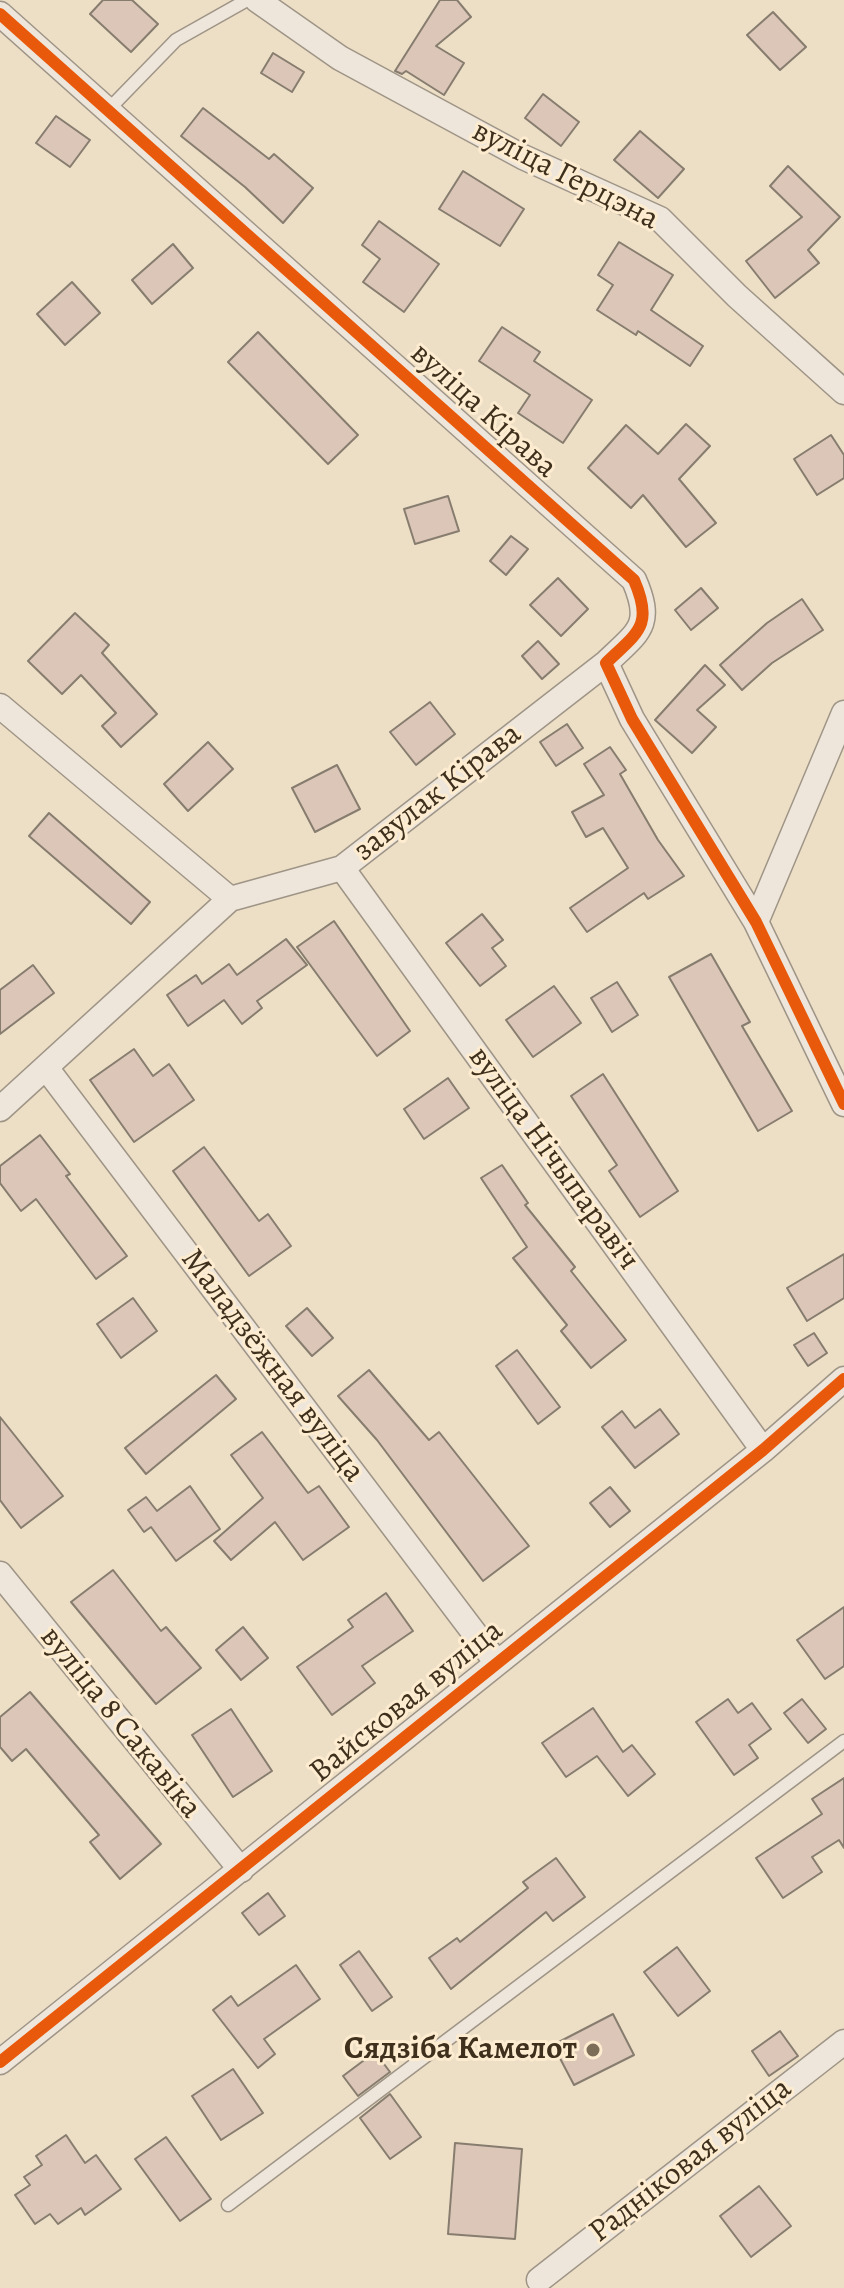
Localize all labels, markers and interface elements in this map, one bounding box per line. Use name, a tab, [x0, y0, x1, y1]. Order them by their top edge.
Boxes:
street label: вуліца Герцэна	[465, 113, 665, 239]
street label: вуліца Кірава	[402, 335, 564, 487]
street label: завулак Кірава	[346, 715, 530, 871]
street label: вуліца Нічыпаравіч	[459, 1040, 647, 1278]
street label: Маладзёжная вуліца	[172, 1242, 372, 1490]
street label: Вайсковая вуліца	[303, 1612, 511, 1792]
street label: вуліца 8 Сакавіка	[31, 1619, 209, 1827]
place label: Сядзіба Камелот	[344, 2031, 577, 2069]
marker: Сядзіба Камелот	[584, 2041, 602, 2059]
street label: Радніковая вуліца	[582, 2070, 800, 2252]

